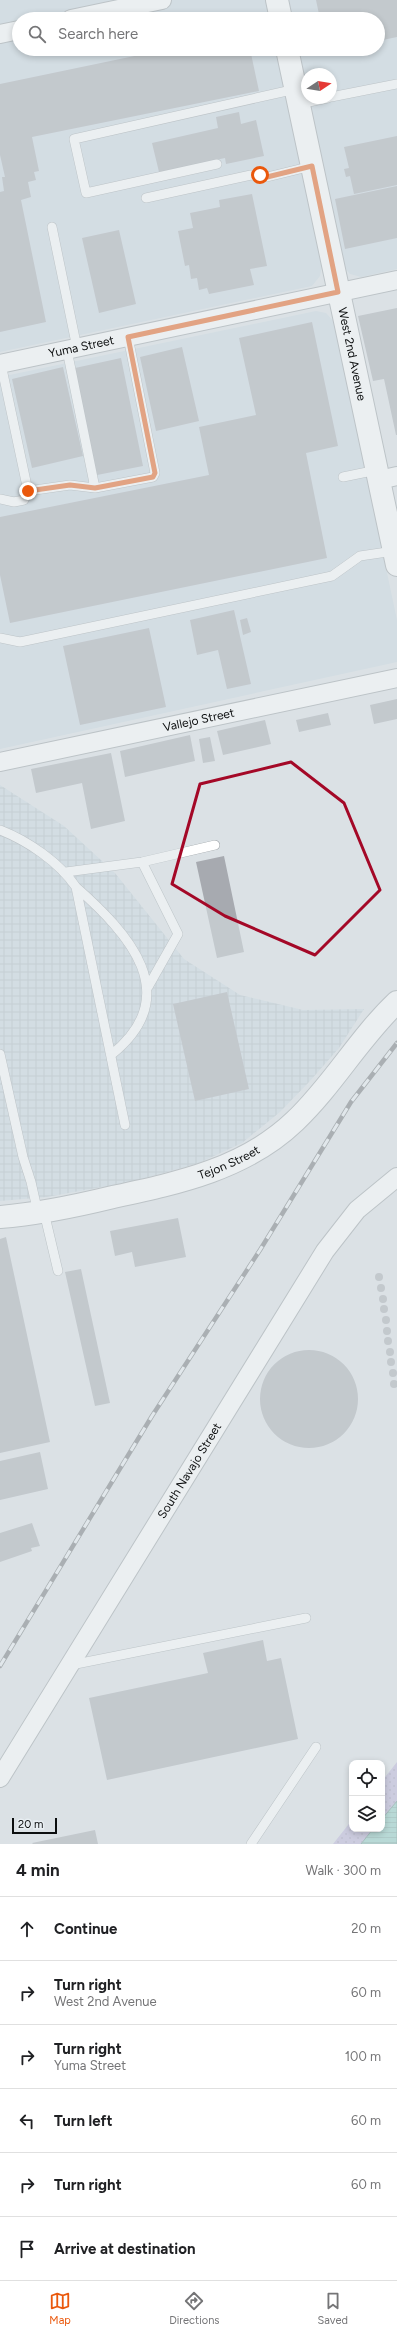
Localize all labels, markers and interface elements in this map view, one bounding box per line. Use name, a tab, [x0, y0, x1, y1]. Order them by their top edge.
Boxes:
search box	[12, 12, 385, 56]
icon: search	[26, 23, 48, 45]
text: Search here	[58, 25, 138, 43]
north arrow	[301, 68, 337, 104]
route start	[251, 166, 269, 184]
street label: West 2nd Avenue	[335, 306, 369, 402]
street label: Yuma Street	[47, 333, 116, 361]
route end	[19, 482, 37, 500]
street label: Vallejo Street	[162, 706, 236, 734]
street label: Tejon Street	[196, 1143, 263, 1182]
street label: South Navajo Street	[155, 1420, 224, 1521]
map controls	[349, 1760, 385, 1832]
button: locate	[349, 1760, 385, 1796]
button: layers	[349, 1796, 385, 1832]
scale bar	[12, 1816, 57, 1835]
text: 20 m	[18, 1818, 43, 1831]
text: 4 min	[16, 1860, 60, 1880]
text: Walk · 300 m	[306, 1863, 381, 1878]
icon: ahead	[16, 1918, 38, 1940]
text: Continue	[54, 1920, 117, 1938]
text: 20 m	[351, 1921, 381, 1936]
text: Turn right	[54, 1976, 122, 1994]
icon: right	[16, 1982, 38, 2004]
text: 60 m	[351, 1985, 381, 2000]
text: West 2nd Avenue	[54, 1994, 157, 2009]
text: Turn right	[54, 2040, 122, 2058]
icon: right	[16, 2046, 38, 2068]
text: 100 m	[345, 2049, 381, 2064]
text: Yuma Street	[54, 2058, 126, 2073]
icon: left	[16, 2110, 38, 2132]
text: Turn left	[54, 2112, 112, 2130]
text: 60 m	[351, 2113, 381, 2128]
icon: right	[16, 2174, 38, 2196]
text: Turn right	[54, 2176, 122, 2194]
text: 60 m	[351, 2177, 381, 2192]
icon: arrive	[16, 2238, 38, 2260]
text: Arrive at destination	[54, 2240, 195, 2258]
tab: Map	[49, 2290, 71, 2327]
tab: Directions	[169, 2290, 219, 2327]
tab: Saved	[318, 2290, 348, 2327]

